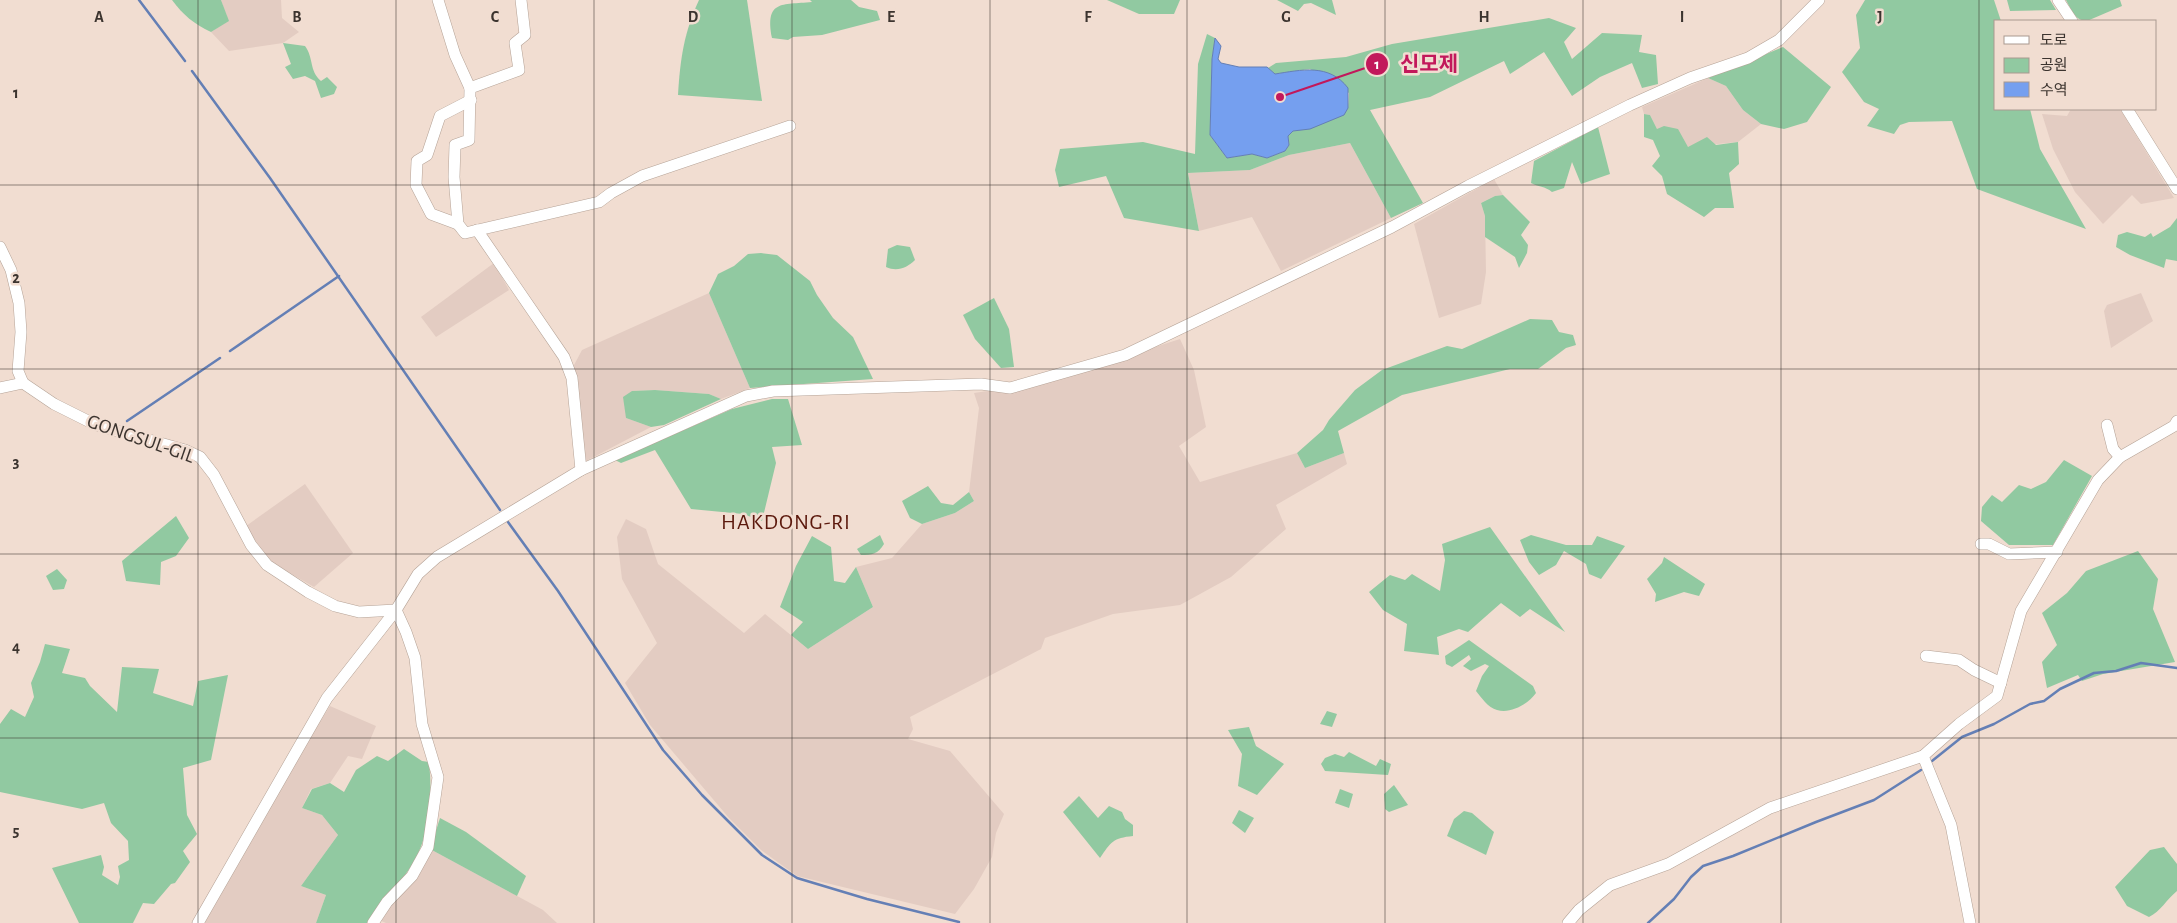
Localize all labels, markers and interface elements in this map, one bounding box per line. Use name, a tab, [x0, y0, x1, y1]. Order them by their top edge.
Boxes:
text: A	[94, 9, 104, 25]
text: B	[292, 9, 302, 25]
text: C	[491, 9, 500, 25]
text: D	[688, 9, 699, 25]
text: E	[887, 9, 895, 25]
text: F	[1084, 9, 1092, 25]
text: G	[1281, 9, 1291, 25]
text: H	[1478, 9, 1490, 25]
text: I	[1680, 9, 1684, 25]
text: J	[1877, 9, 1883, 25]
legend	[1994, 20, 2157, 110]
text: 도로	[2040, 33, 2068, 48]
callout: 신모제	[1365, 46, 1468, 82]
text: 신모제	[1400, 53, 1458, 75]
text: 1	[1374, 57, 1380, 72]
text: 공원	[2040, 57, 2068, 73]
text: 수역	[2040, 82, 2068, 98]
text: 1	[13, 85, 19, 101]
text: 2	[12, 270, 20, 286]
street label: GONGSUL-GIL	[84, 411, 198, 467]
text: 3	[13, 454, 20, 470]
district label: HAKDONG-RI	[721, 511, 851, 533]
text: 4	[12, 639, 20, 655]
text: 5	[13, 823, 20, 839]

